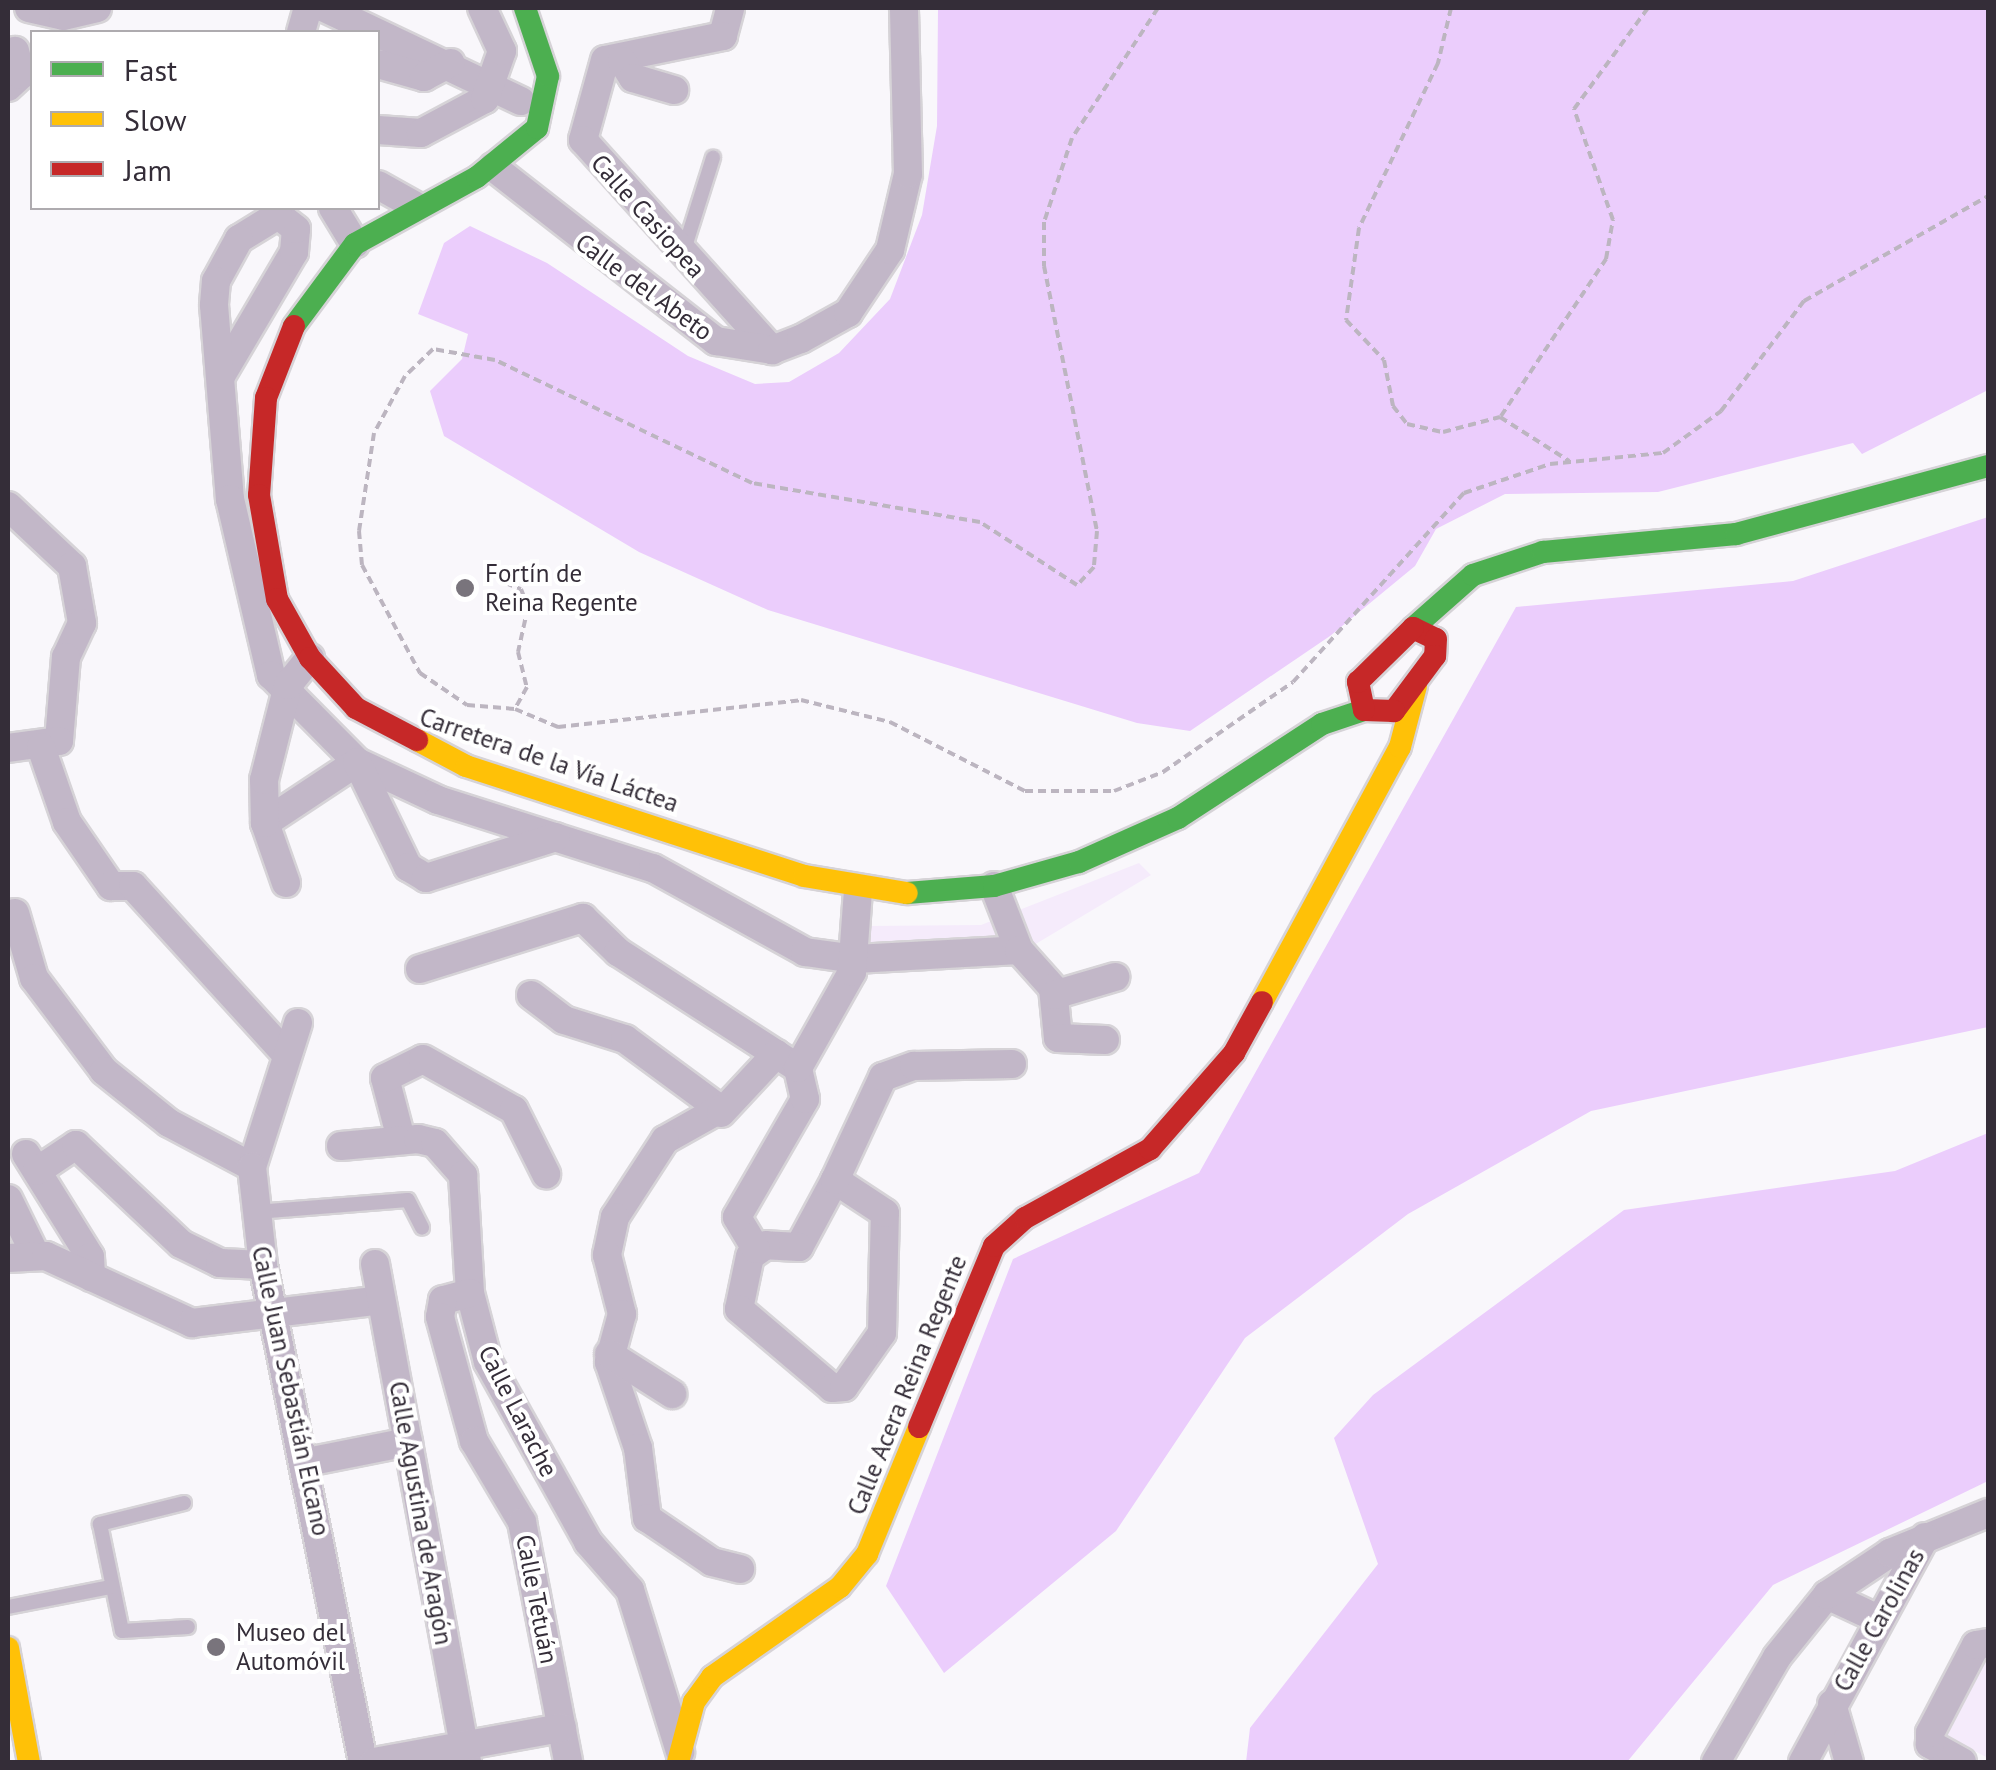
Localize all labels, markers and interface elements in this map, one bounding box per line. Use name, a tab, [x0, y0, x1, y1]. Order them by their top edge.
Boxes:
legend	[30, 30, 380, 210]
text: Fast	[124, 50, 177, 89]
text: Slow	[124, 100, 187, 139]
street label: Calle Casiopea	[585, 148, 711, 284]
text: Jam	[124, 150, 172, 189]
street label: Calle del Abeto	[569, 227, 719, 347]
place label: Fortín de Reina Regente	[485, 559, 638, 618]
marker: Fortín de Reina Regente	[454, 577, 476, 599]
street label: Carretera de la Vía Láctea	[415, 701, 683, 819]
street label: Calle Juan Sebastián Elcano	[246, 1243, 336, 1539]
street label: Calle Acera Reina Regente	[841, 1250, 973, 1520]
street label: Calle Larache	[472, 1340, 564, 1482]
street label: Calle Agustina de Aragón	[383, 1378, 459, 1648]
street label: Calle Tetuán	[510, 1532, 564, 1666]
street label: Calle Carolinas	[1827, 1543, 1931, 1697]
place label: Museo del Automóvil	[236, 1618, 346, 1677]
marker: Museo del Automóvil	[205, 1636, 227, 1658]

